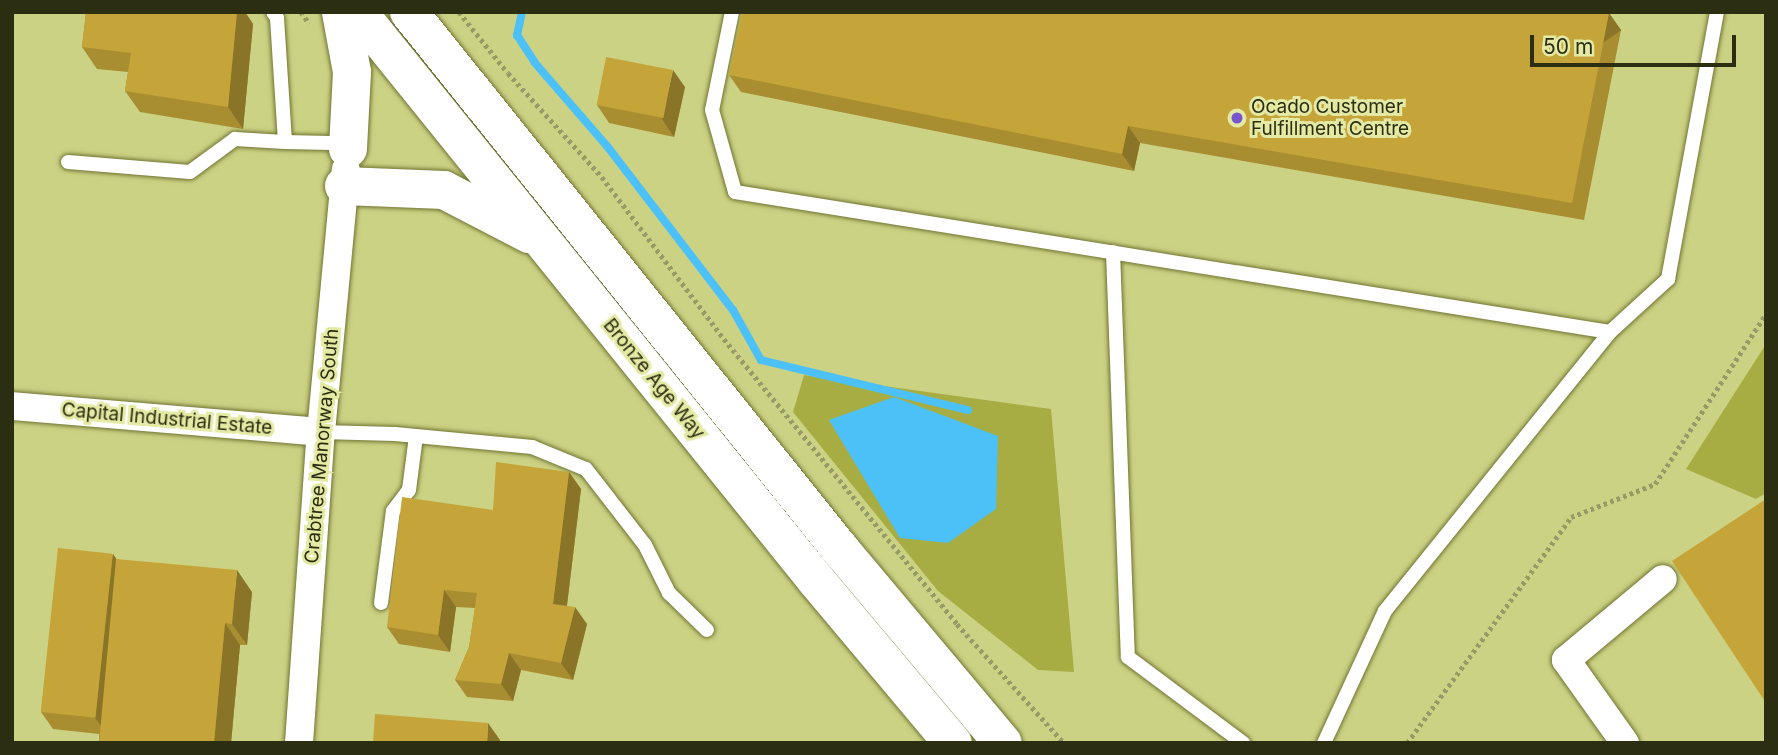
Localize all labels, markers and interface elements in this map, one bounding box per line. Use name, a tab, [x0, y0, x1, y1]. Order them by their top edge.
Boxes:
scale bar	[1533, 21, 1740, 65]
text: 50 m	[1543, 34, 1593, 59]
place label: Ocado Customer Fulfillment Centre	[1251, 96, 1409, 140]
marker: Ocado Customer Fulfillment Centre	[1229, 110, 1245, 126]
street label: Bronze Age Way	[598, 314, 710, 444]
street label: Crabtree Manorway South	[300, 328, 344, 564]
street label: Capital Industrial Estate	[61, 398, 273, 440]

